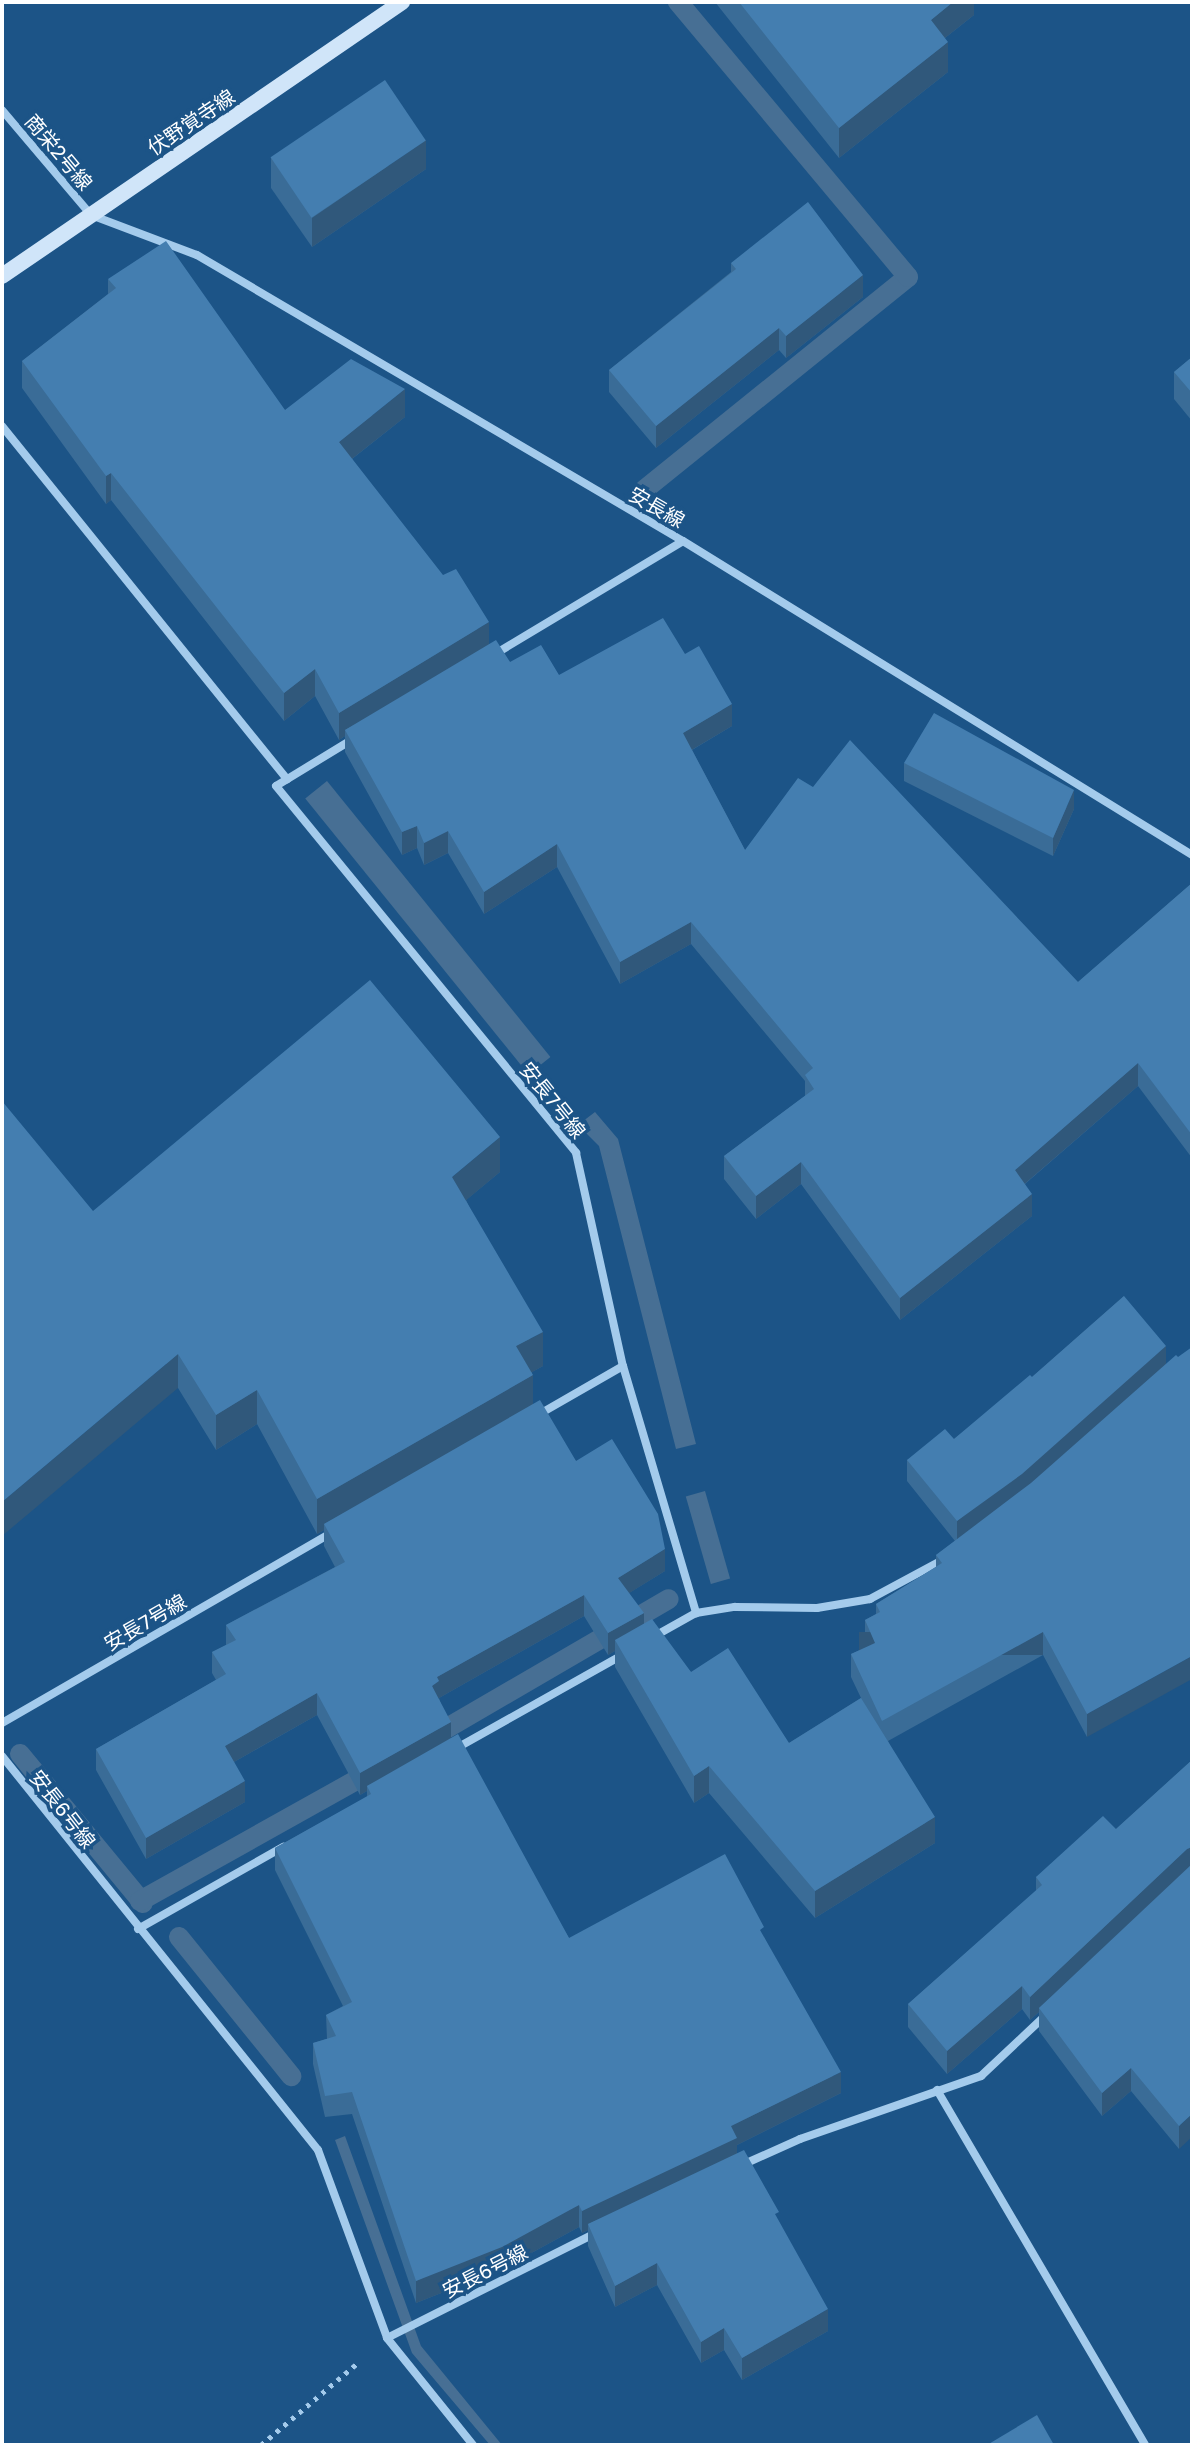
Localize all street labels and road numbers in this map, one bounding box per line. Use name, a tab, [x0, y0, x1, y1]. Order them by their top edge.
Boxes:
street label: 伏野覚寺線	[143, 84, 239, 160]
street label: 商栄2号線	[20, 109, 98, 195]
street label: 安長線	[625, 482, 689, 532]
street label: 安長7号線	[515, 1057, 591, 1143]
street label: 安長7号線	[100, 1589, 190, 1655]
street label: 安長6号線	[25, 1765, 101, 1853]
street label: 安長6号線	[439, 2239, 531, 2303]

